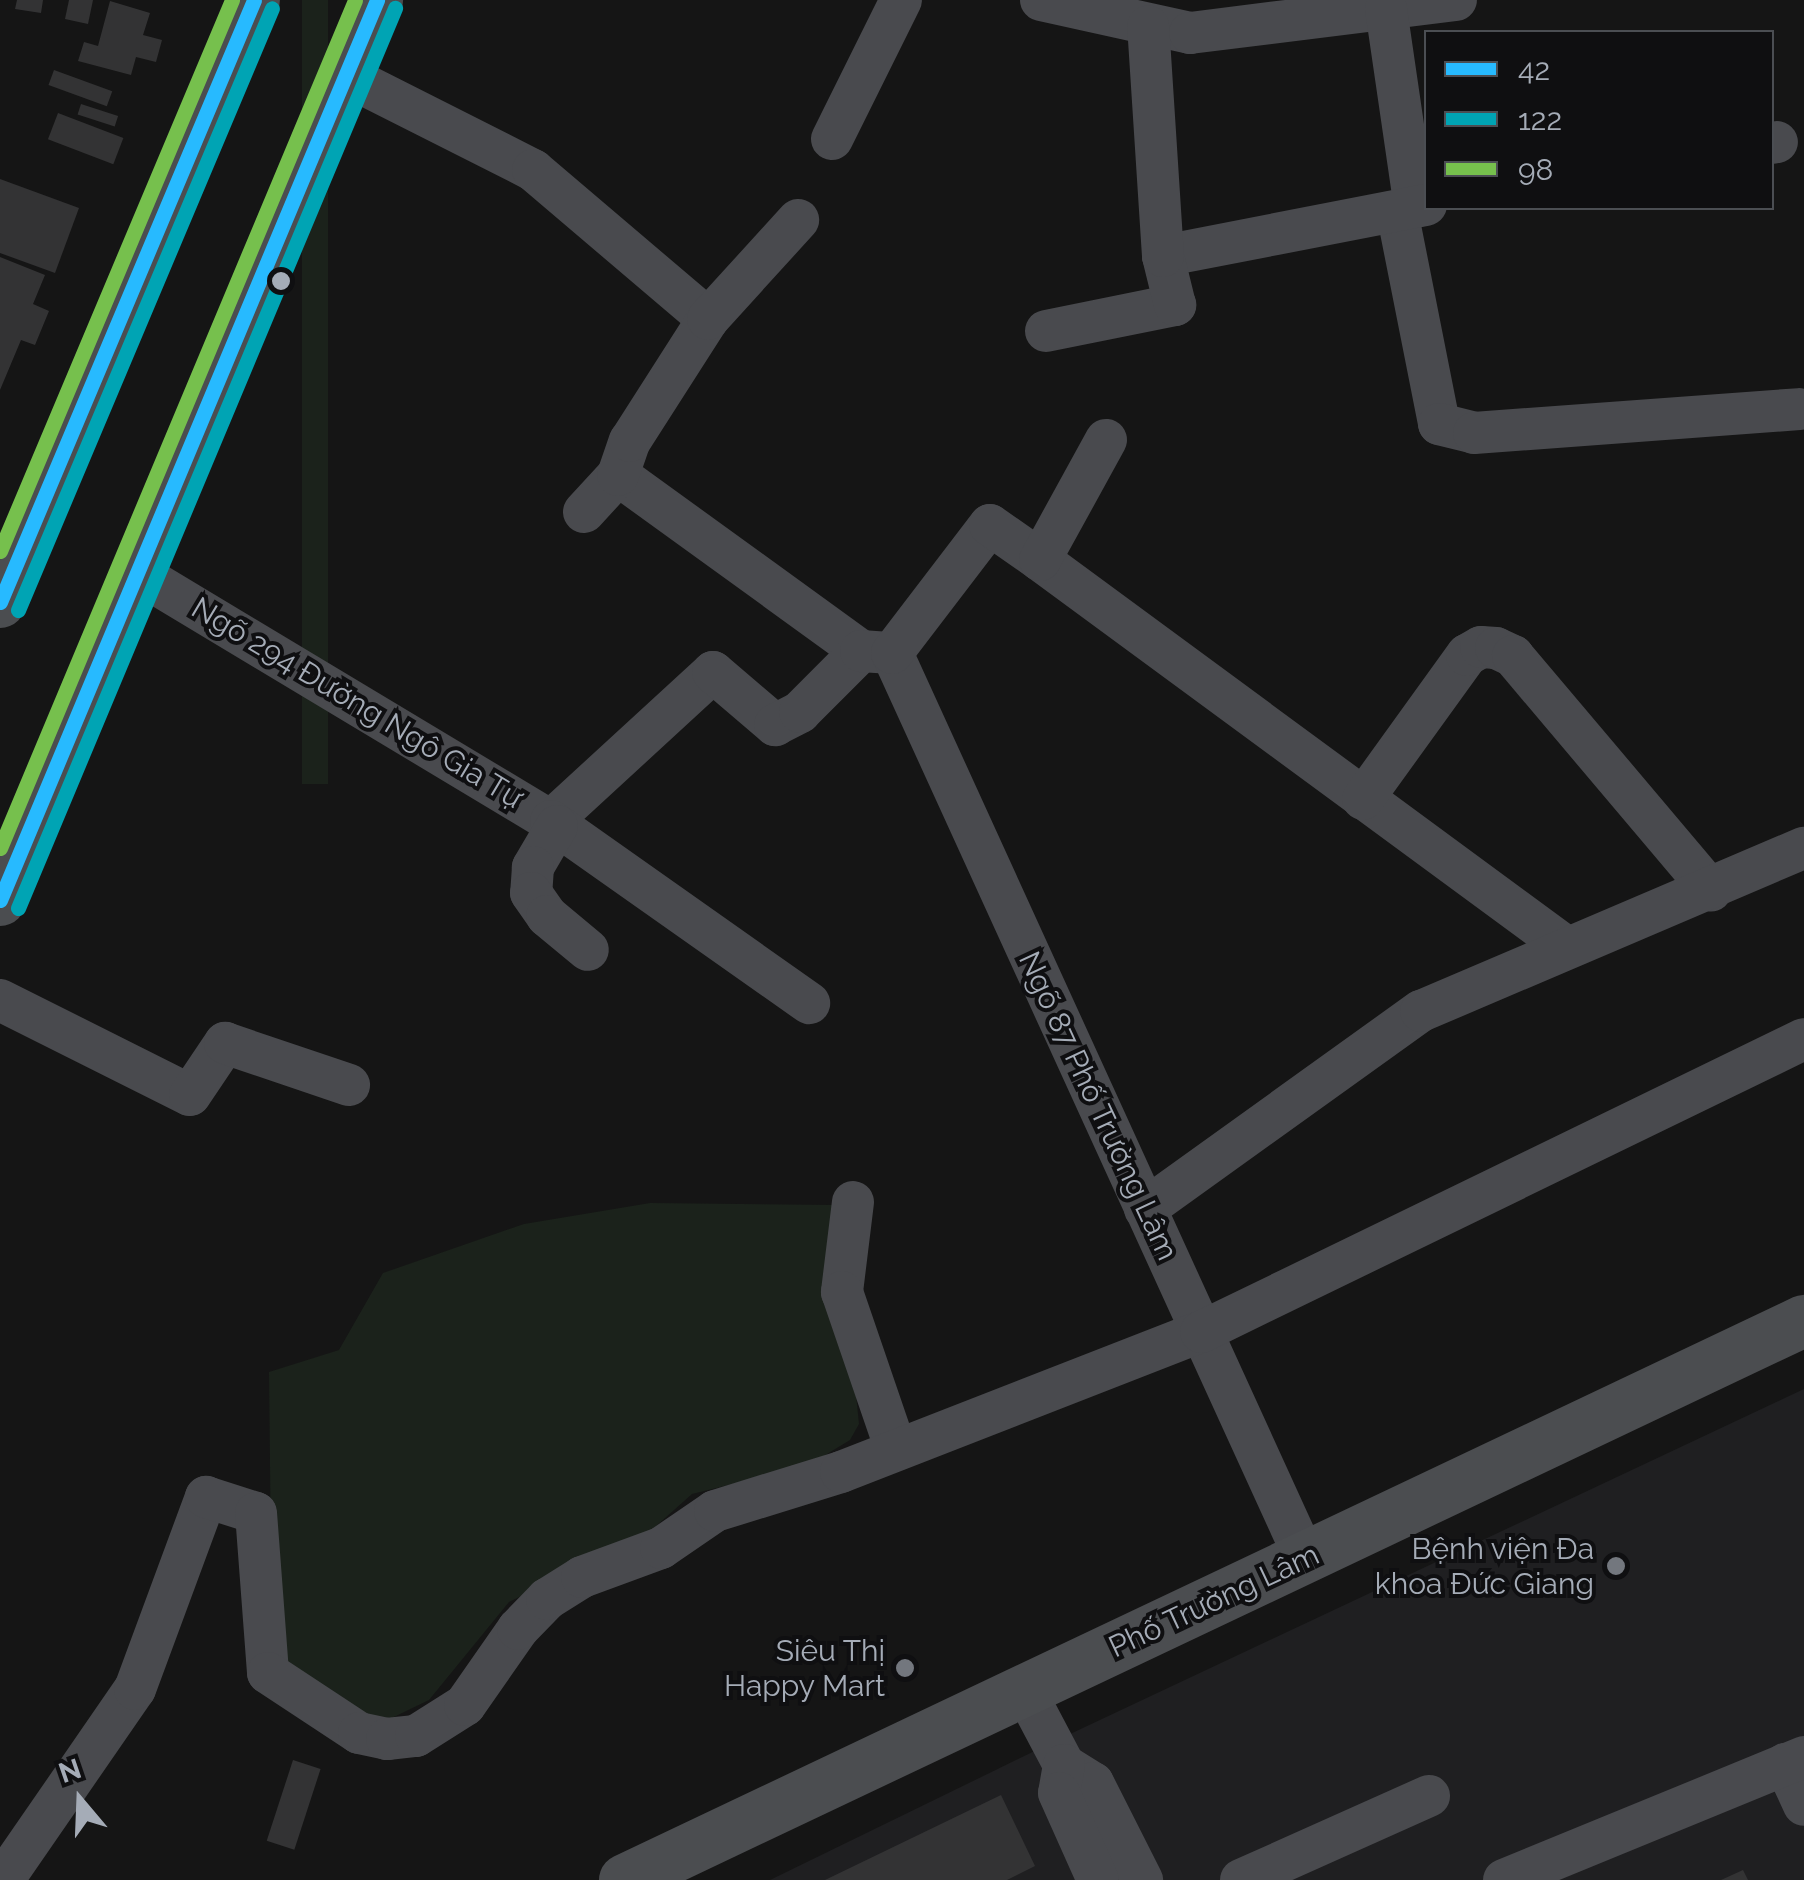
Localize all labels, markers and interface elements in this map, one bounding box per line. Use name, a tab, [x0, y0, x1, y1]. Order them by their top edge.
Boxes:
legend	[1424, 30, 1774, 210]
text: 42	[1518, 52, 1550, 87]
text: 122	[1518, 102, 1562, 137]
text: 98	[1518, 152, 1553, 187]
unlabelled marker	[271, 271, 291, 291]
street label: Ngõ 294 Đường Ngô Gia Tự	[185, 590, 529, 816]
street label: Ngõ 87 Phố Trường Lâm	[1010, 946, 1186, 1266]
place label: Bệnh viện Đa khoa Đức Giang	[1375, 1531, 1594, 1602]
street label: Phố Trường Lâm	[1103, 1536, 1325, 1666]
marker: Bệnh viện Đa khoa Đức Giang	[1603, 1553, 1629, 1579]
place label: Siêu Thị Happy Mart	[723, 1633, 885, 1704]
marker: Siêu Thị Happy Mart	[894, 1657, 916, 1679]
north arrow	[30, 1750, 130, 1850]
text: N	[55, 1752, 86, 1790]

